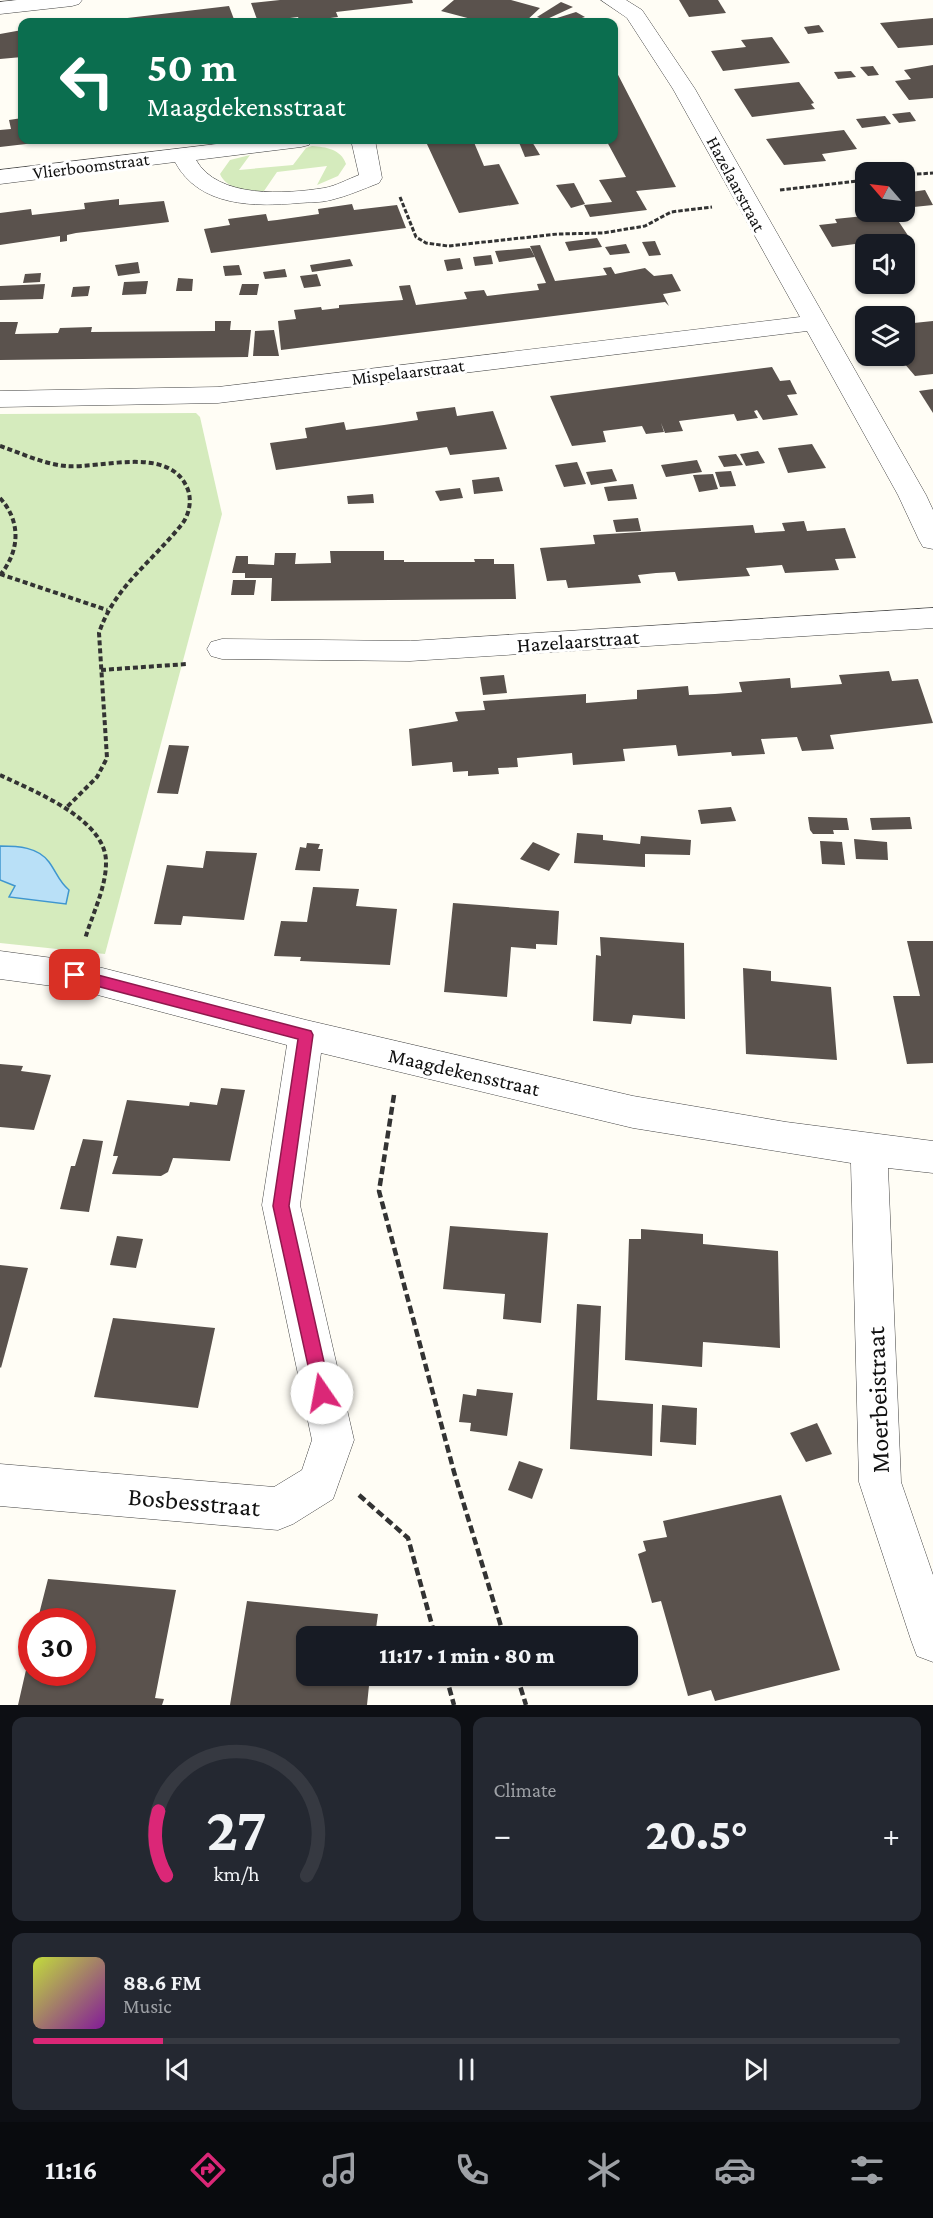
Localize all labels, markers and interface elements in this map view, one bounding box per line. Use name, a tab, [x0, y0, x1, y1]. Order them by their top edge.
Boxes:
icon: left	[48, 42, 126, 120]
text: 50 m	[147, 43, 237, 90]
text: Maagdekensstraat	[147, 92, 346, 122]
street label: Hazelaarstraat	[703, 133, 770, 236]
street label: Vlierboomstraat	[32, 149, 151, 183]
north arrow	[855, 162, 915, 222]
map controls	[855, 162, 915, 366]
button: sound	[855, 234, 915, 294]
button: layers	[855, 306, 915, 366]
street label: Mispelaarstraat	[350, 355, 467, 389]
street label: Hazelaarstraat	[516, 625, 641, 657]
pin	[49, 949, 100, 1000]
icon: arrive	[58, 958, 91, 991]
street label: Maagdekensstraat	[386, 1043, 543, 1101]
street label: Moerbeistraat	[861, 1326, 895, 1474]
position arrow	[290, 1361, 354, 1425]
street label: Bosbesstraat	[127, 1482, 262, 1522]
speed limit sign: 30	[18, 1608, 96, 1686]
text: 11:17 · 1 min · 80 m	[379, 1643, 555, 1668]
text: Climate	[494, 1779, 556, 1801]
text: 27	[206, 1794, 267, 1863]
text: 20.5°	[645, 1809, 748, 1859]
text: −	[494, 1816, 511, 1853]
text: +	[883, 1816, 900, 1853]
text: km/h	[213, 1862, 260, 1886]
text: 88.6 FM	[123, 1970, 201, 1995]
text: Music	[123, 1995, 172, 2017]
icon: previous	[161, 2053, 194, 2086]
icon: pause	[450, 2053, 483, 2086]
icon: next	[739, 2053, 772, 2086]
icon: directions	[187, 2149, 229, 2191]
icon: music	[319, 2149, 361, 2191]
icon: phone	[451, 2149, 493, 2191]
icon: climate	[583, 2149, 625, 2191]
icon: car	[714, 2149, 756, 2191]
icon: filters	[846, 2149, 888, 2191]
text: 11:16	[45, 2155, 97, 2185]

